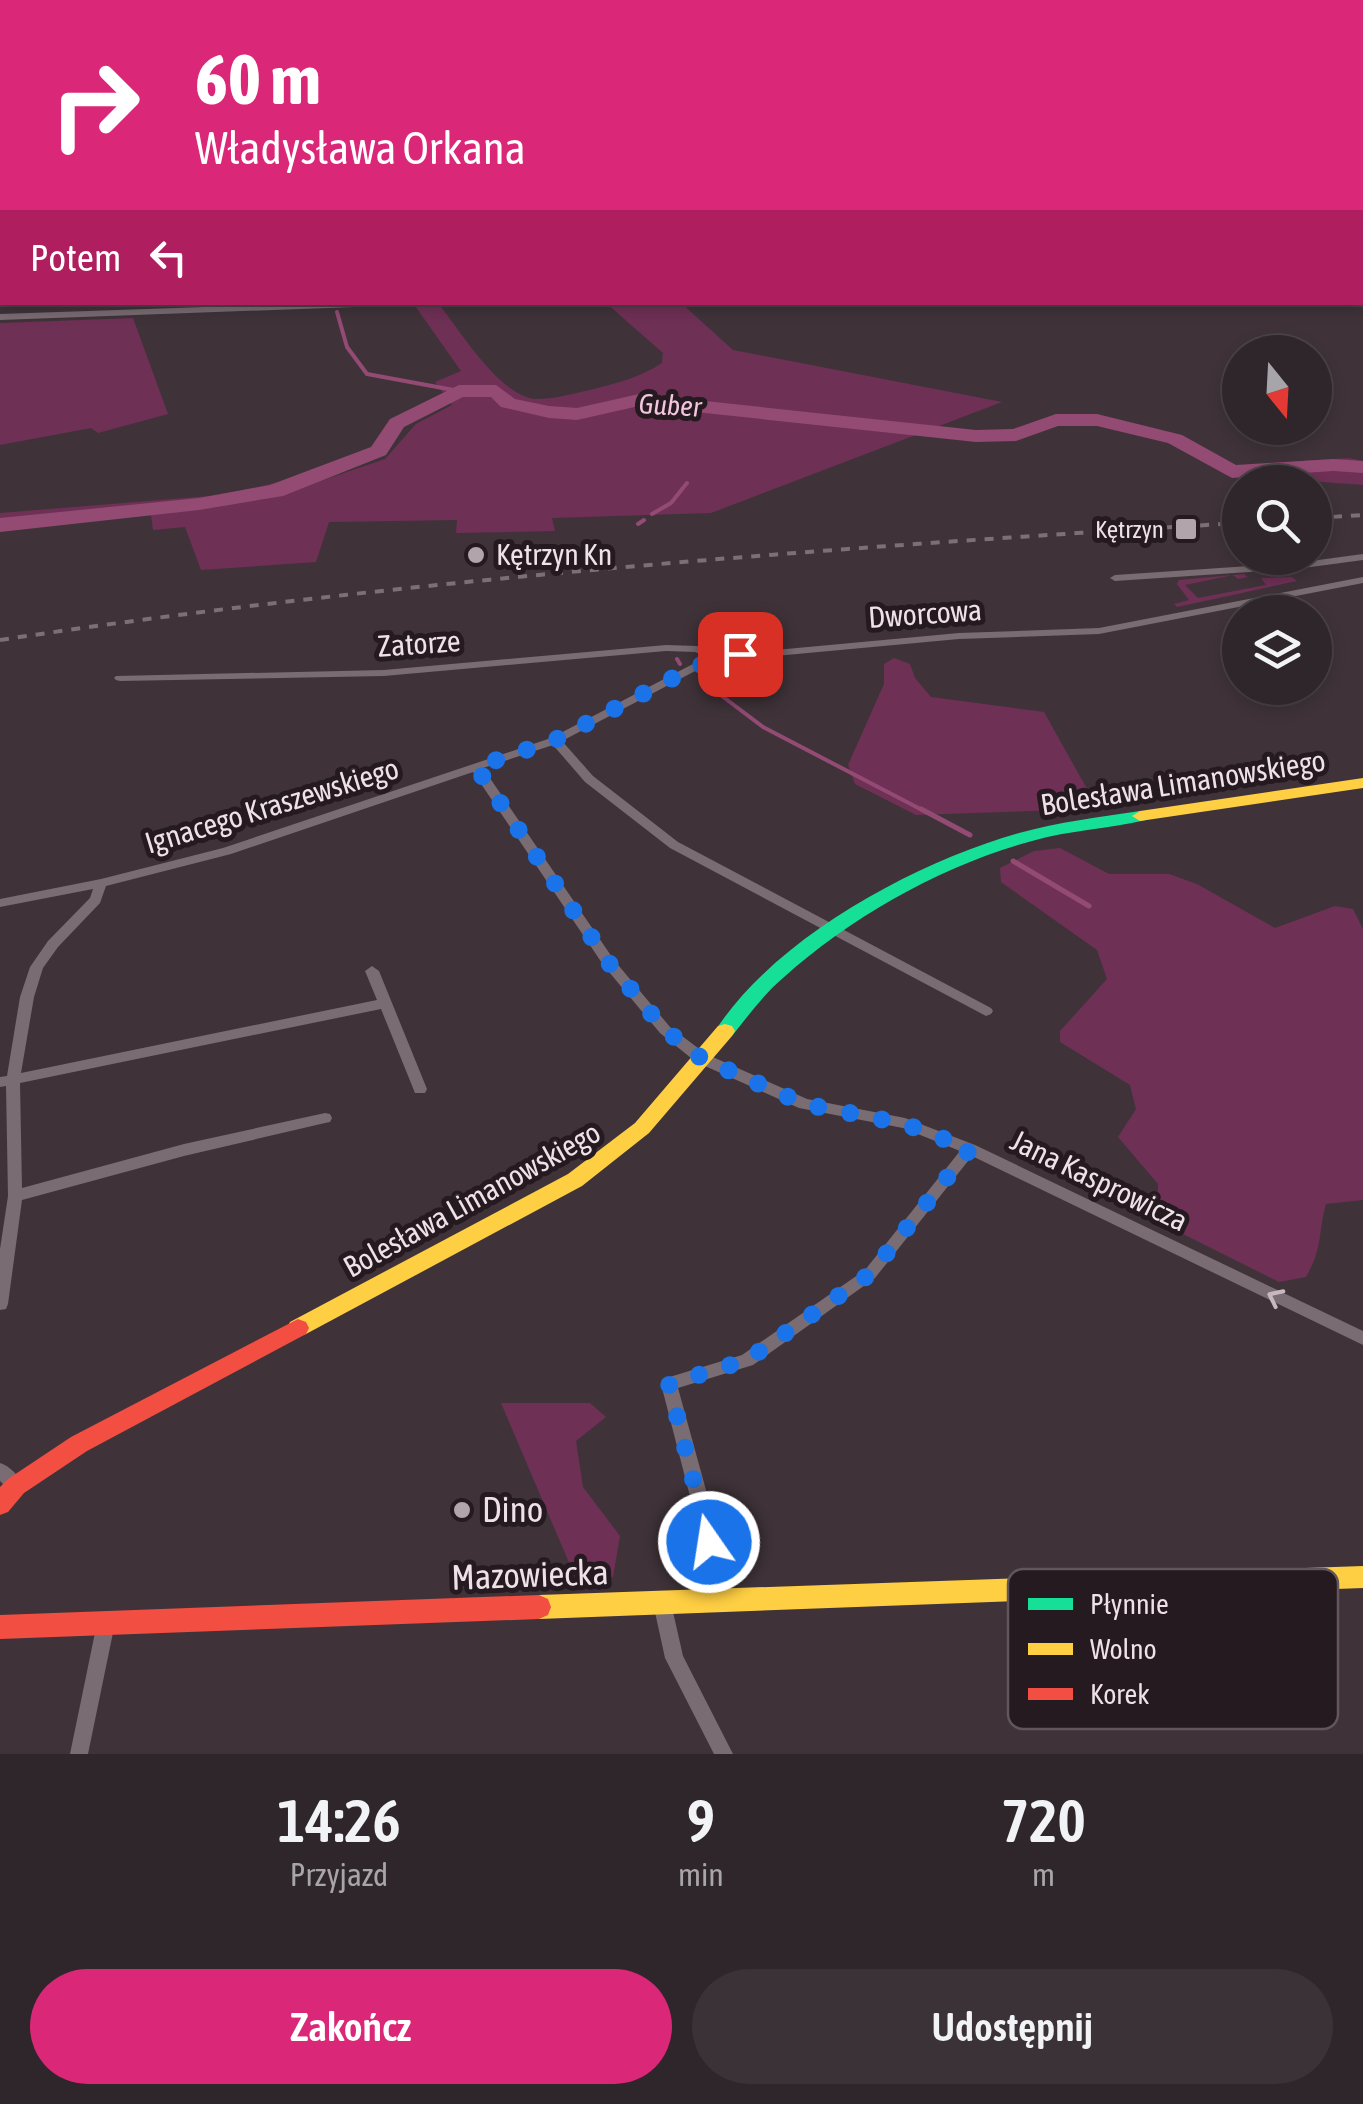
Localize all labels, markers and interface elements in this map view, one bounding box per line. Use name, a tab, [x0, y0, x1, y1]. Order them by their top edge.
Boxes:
text: 60 m	[195, 39, 321, 119]
icon: right	[30, 40, 160, 170]
text: Władysława Orkana	[195, 122, 526, 174]
icon: left	[141, 230, 196, 285]
text: Potem	[30, 236, 121, 279]
north arrow	[1222, 335, 1332, 445]
map controls	[1222, 335, 1332, 705]
water label: Guber	[638, 387, 704, 423]
button: search	[1222, 465, 1332, 575]
place label: Kętrzyn	[1095, 515, 1164, 543]
marker: Kętrzyn	[1173, 516, 1199, 542]
place label: Kętrzyn Kn	[496, 537, 612, 571]
marker: Kętrzyn Kn	[465, 544, 487, 566]
street label: Dworcowa	[867, 592, 983, 634]
button: layers	[1222, 595, 1332, 705]
pin	[698, 612, 783, 697]
street label: Zatorze	[376, 623, 461, 663]
icon: arrive	[713, 627, 768, 682]
street label: Bolesława Limanowskiego	[1038, 743, 1328, 821]
street label: Ignacego Kraszewskiego	[141, 750, 403, 860]
street label: Bolesława Limanowskiego	[337, 1114, 606, 1284]
street label: Jana Kasprowicza	[1006, 1123, 1193, 1238]
one-way arrow	[1267, 1290, 1285, 1309]
place label: Dino	[482, 1489, 543, 1529]
position arrow	[657, 1490, 761, 1594]
marker: Dino	[451, 1499, 473, 1521]
street label: Mazowiecka	[451, 1551, 609, 1597]
legend	[1008, 1569, 1338, 1729]
text: Płynnie	[1090, 1588, 1169, 1620]
text: Wolno	[1090, 1633, 1157, 1665]
text: Korek	[1090, 1678, 1150, 1710]
text: 14:26	[277, 1786, 401, 1855]
text: 9	[687, 1786, 715, 1855]
text: 720	[1001, 1786, 1086, 1855]
text: Przyjazd	[290, 1856, 388, 1893]
text: min	[678, 1856, 724, 1893]
text: m	[1032, 1856, 1055, 1893]
button: Zakończ	[30, 1969, 672, 2084]
button: Udostępnij	[692, 1969, 1333, 2084]

